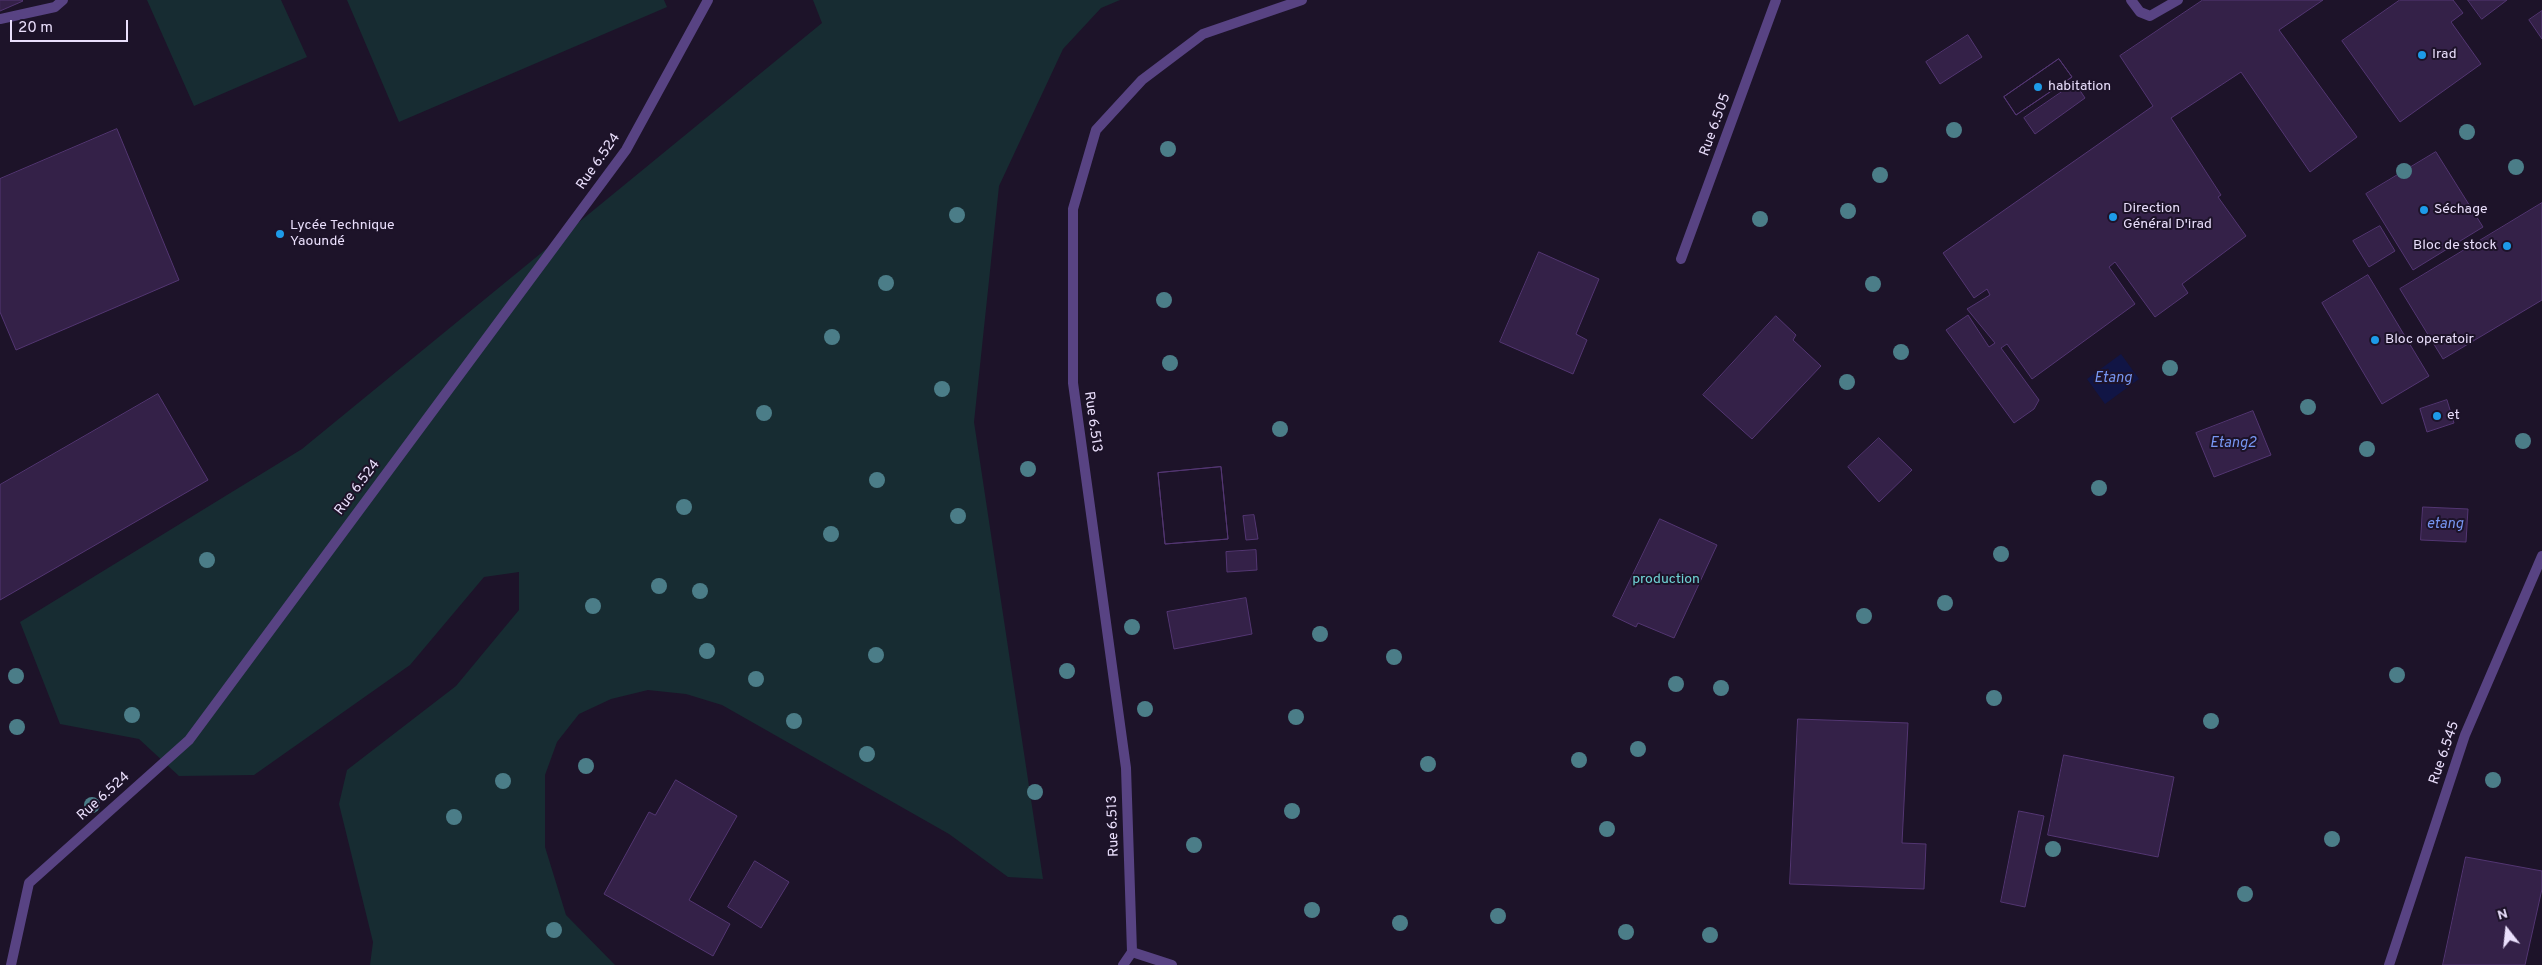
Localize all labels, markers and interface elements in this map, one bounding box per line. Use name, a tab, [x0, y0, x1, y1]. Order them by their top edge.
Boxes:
scale bar	[12, 10, 130, 42]
text: 20 m	[18, 19, 53, 38]
place label: Irad	[2432, 47, 2457, 63]
marker: Irad	[2416, 49, 2428, 61]
place label: habitation	[2048, 79, 2111, 95]
marker: habitation	[2032, 81, 2044, 93]
street label: Rue 6.505	[1697, 91, 1735, 159]
street label: Rue 6.524	[573, 131, 625, 193]
place label: Direction Général D'irad	[2123, 201, 2212, 233]
place label: Séchage	[2434, 202, 2488, 218]
marker: Séchage	[2418, 204, 2430, 216]
marker: Direction Général D'irad	[2107, 211, 2119, 223]
place label: Lycée Technique Yaoundé	[290, 218, 394, 250]
marker: Lycée Technique Yaoundé	[274, 228, 286, 240]
place label: Bloc de stock	[2413, 238, 2497, 254]
marker: Bloc de stock	[2501, 240, 2513, 252]
place label: Bloc operatoir	[2385, 332, 2474, 348]
marker: Bloc operatoir	[2369, 334, 2381, 346]
water label: Etang	[2094, 370, 2132, 388]
street label: Rue 6.513	[1079, 390, 1105, 454]
place label: et	[2447, 408, 2460, 424]
marker: et	[2431, 410, 2443, 422]
water label: Etang2	[2210, 435, 2256, 453]
street label: Rue 6.524	[332, 457, 384, 519]
water label: etang	[2427, 516, 2463, 534]
park label: production	[1632, 572, 1700, 588]
street label: Rue 6.545	[2426, 719, 2464, 787]
street label: Rue 6.524	[74, 769, 134, 825]
street label: Rue 6.513	[1105, 795, 1123, 857]
north arrow	[2482, 905, 2532, 955]
text: N	[2496, 906, 2510, 925]

